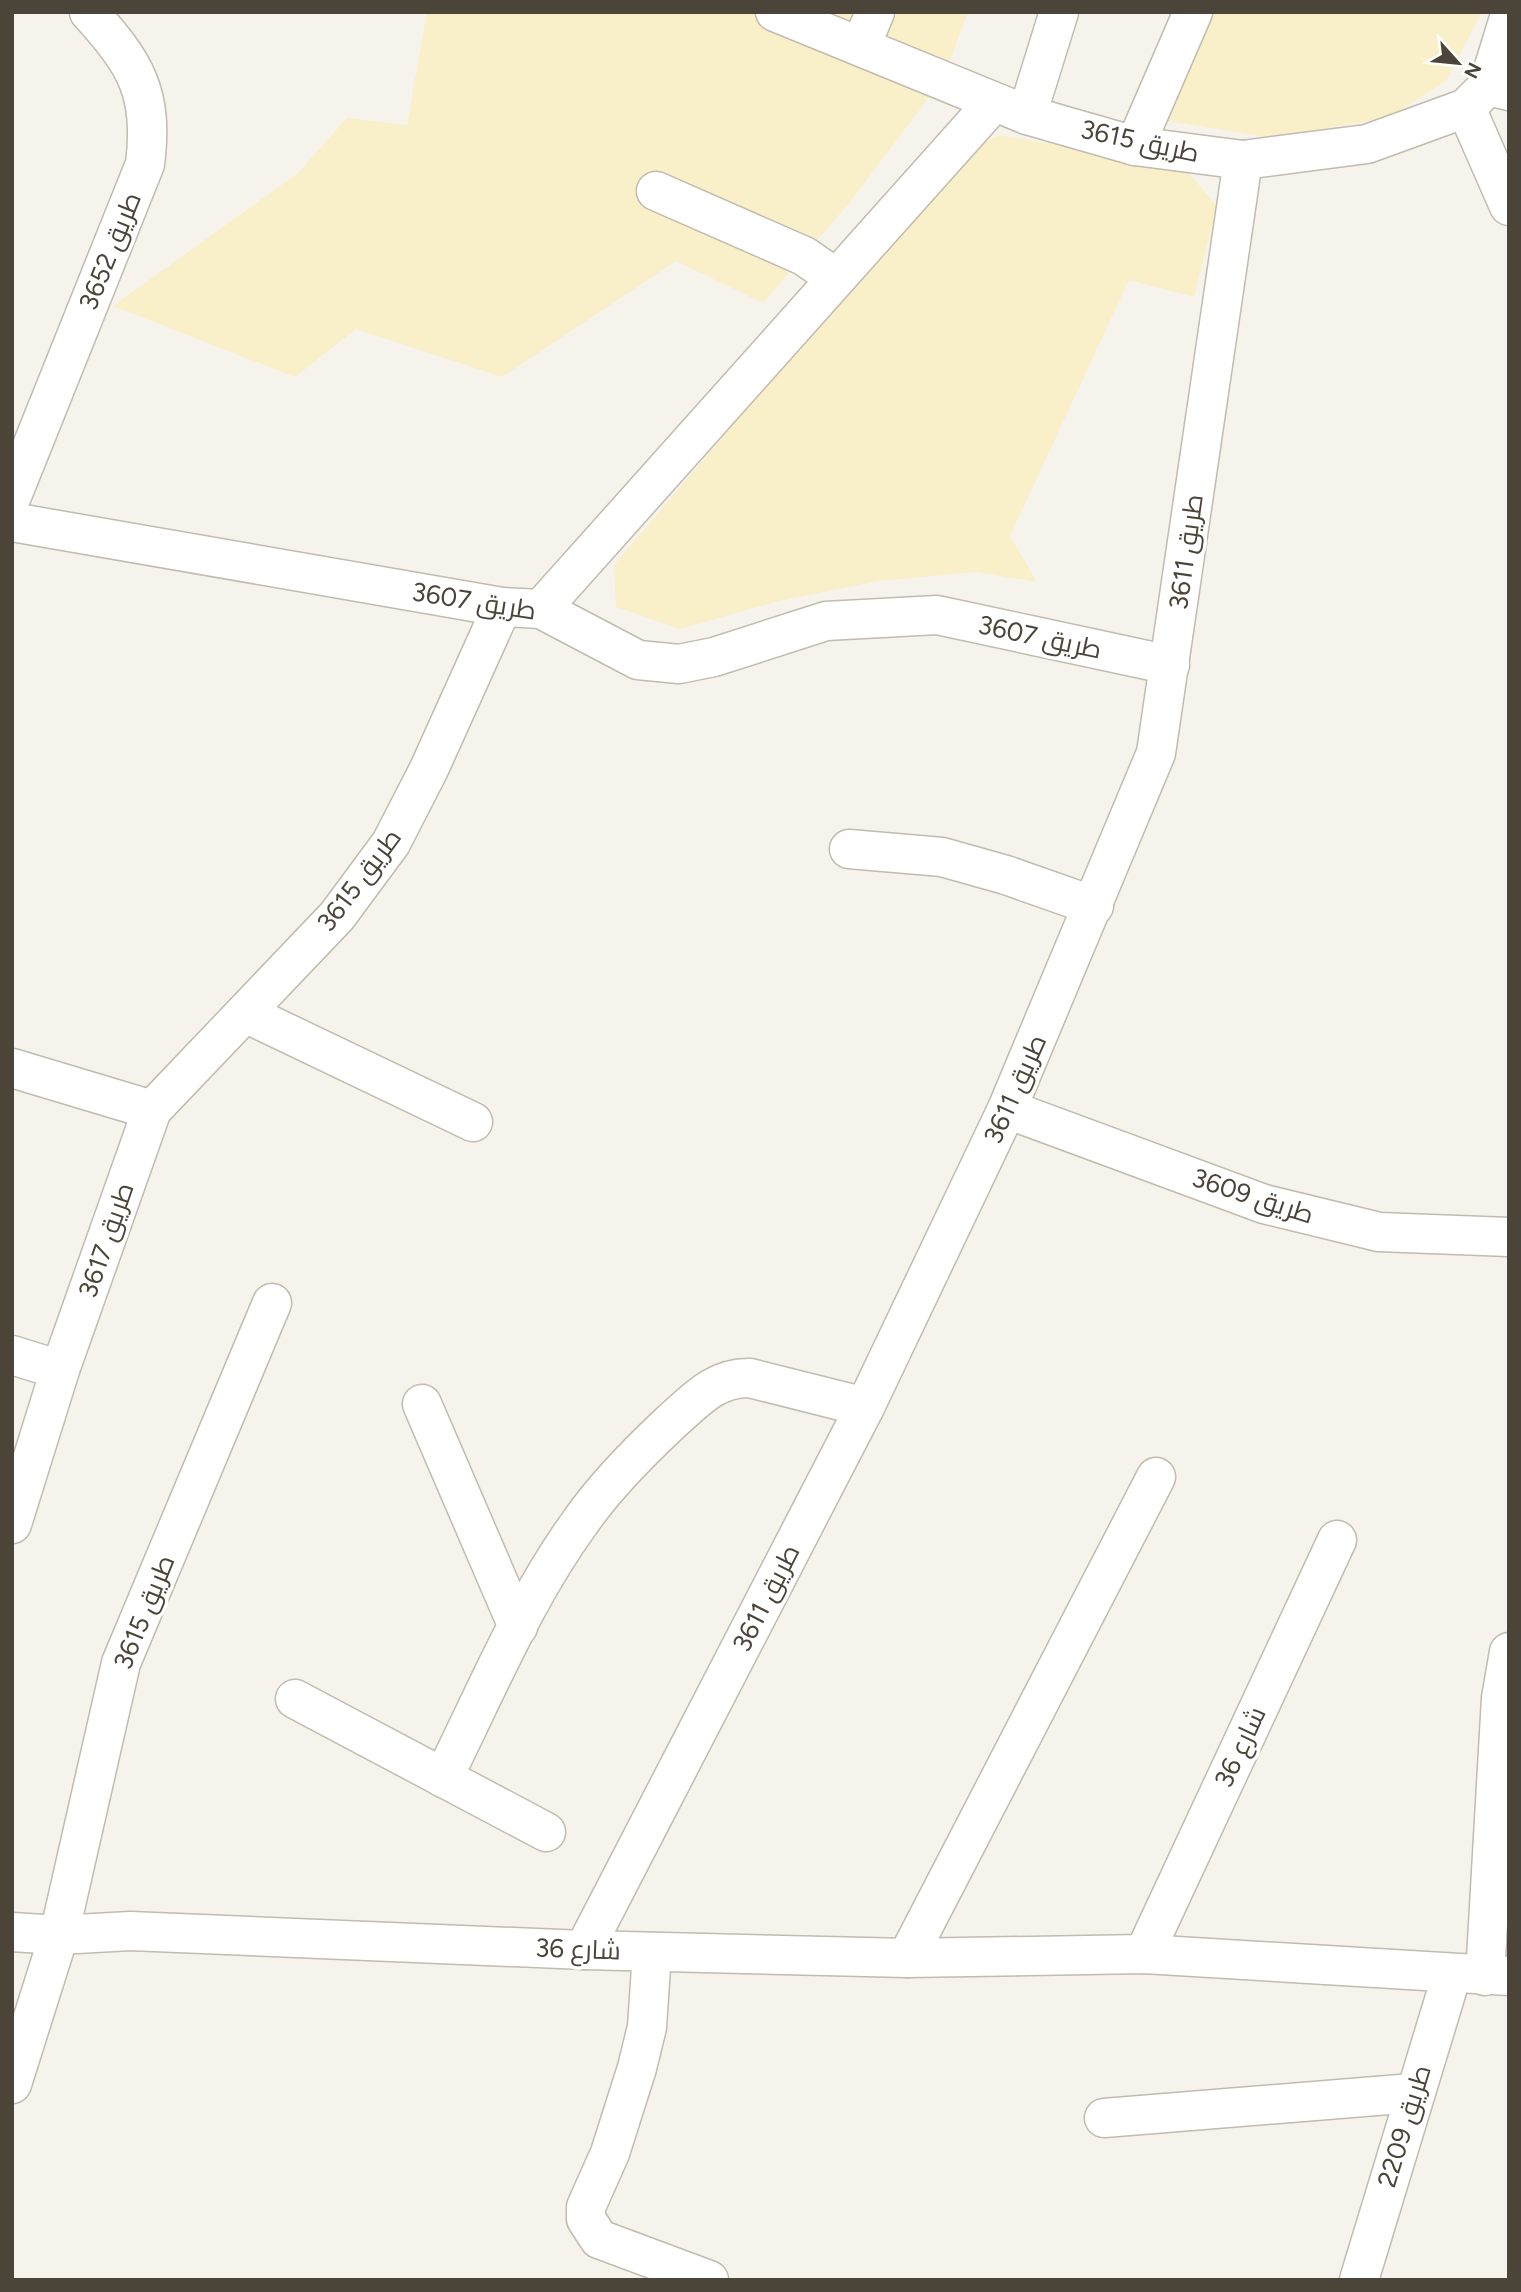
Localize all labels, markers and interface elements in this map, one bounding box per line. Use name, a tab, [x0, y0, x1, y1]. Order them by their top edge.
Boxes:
north arrow	[1423, 28, 1493, 98]
text: N	[1459, 59, 1486, 82]
street label: طريق 3615	[1078, 113, 1202, 169]
street label: طريق 3652	[72, 187, 148, 315]
street label: طريق 3611	[1162, 492, 1210, 612]
street label: طريق 3607	[410, 575, 538, 627]
street label: طريق 3607	[975, 608, 1105, 666]
street label: طريق 3615	[310, 822, 408, 938]
street label: طريق 3611	[977, 1029, 1053, 1149]
street label: طريق 3609	[1188, 1161, 1318, 1231]
street label: طريق 3617	[71, 1178, 141, 1302]
street label: طريق 3611	[725, 1539, 807, 1657]
street label: طريق 3615	[107, 1550, 181, 1674]
street label: شارع 36	[1207, 1701, 1274, 1793]
street label: شارع 36	[535, 1932, 621, 1967]
street label: طريق 2209	[1370, 2061, 1438, 2191]

